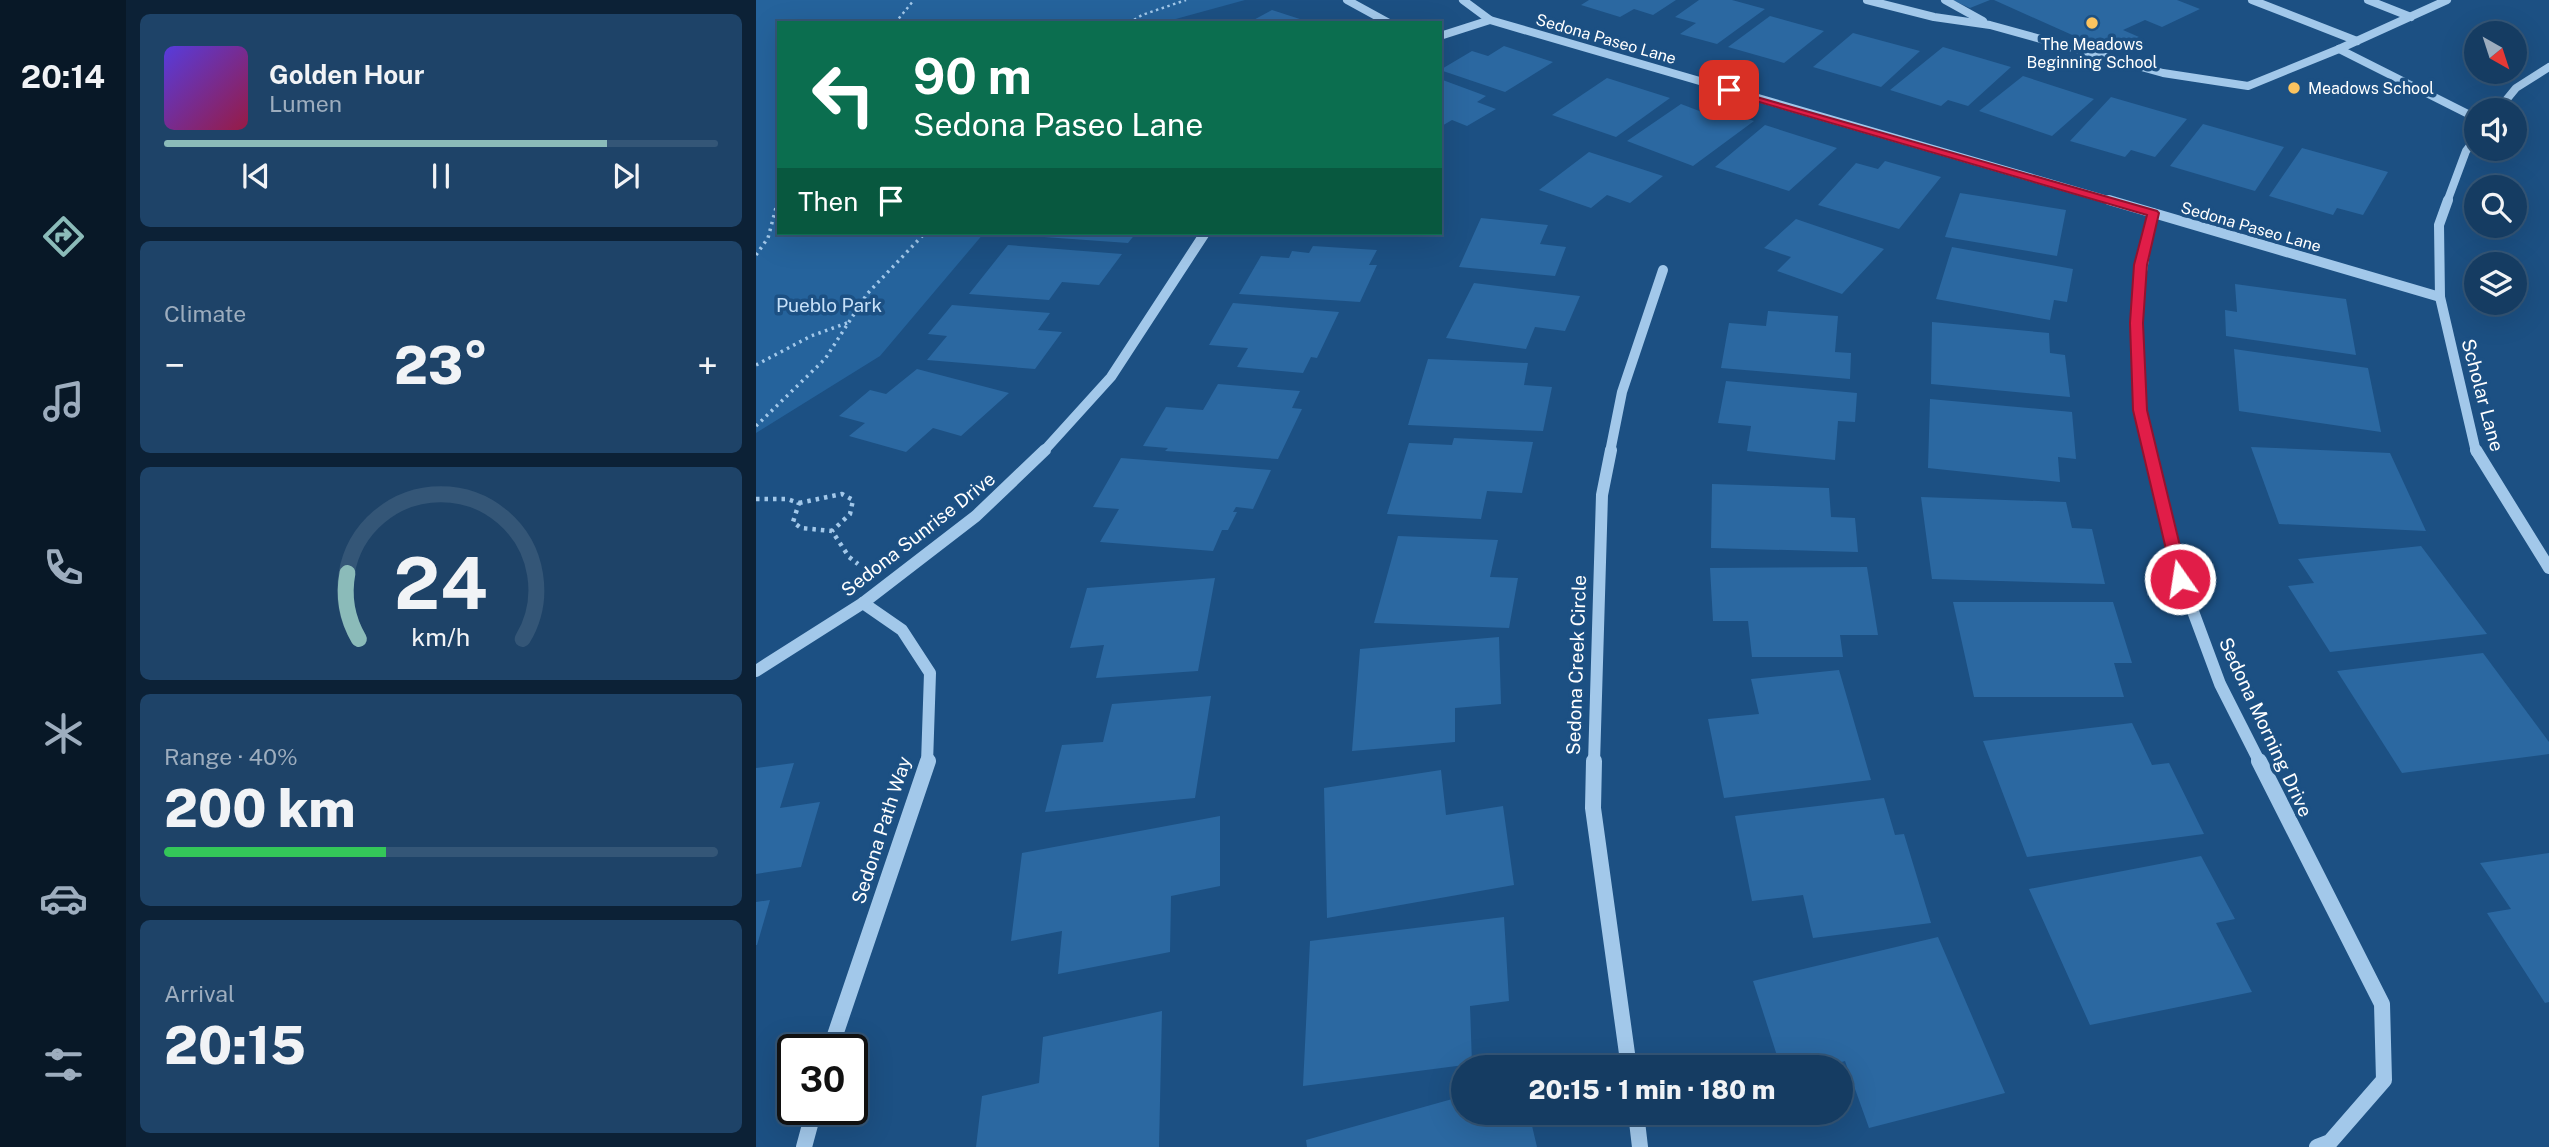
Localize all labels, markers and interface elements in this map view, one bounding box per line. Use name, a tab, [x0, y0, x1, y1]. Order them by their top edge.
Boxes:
street label: Sedona Paseo Lane	[1534, 10, 1678, 68]
marker: The Meadows Beginning School	[2084, 15, 2100, 31]
north arrow	[2464, 21, 2527, 84]
map controls	[2464, 21, 2527, 315]
place label: The Meadows Beginning School	[2027, 35, 2158, 72]
text: 90 m	[913, 47, 1032, 105]
icon: left	[798, 49, 889, 140]
text: 20:14	[21, 58, 105, 95]
text: Golden Hour	[269, 59, 424, 90]
pin	[1699, 60, 1759, 120]
icon: arrive	[1710, 71, 1748, 109]
place label: Meadows School	[2308, 79, 2434, 98]
marker: Meadows School	[2286, 80, 2302, 96]
text: Lumen	[269, 90, 342, 117]
button: sound	[2464, 98, 2527, 161]
text: Sedona Paseo Lane	[913, 106, 1203, 143]
icon: previous	[237, 157, 275, 195]
icon: pause	[422, 157, 460, 195]
icon: next	[607, 157, 645, 195]
button: search	[2464, 175, 2527, 238]
icon: arrive	[872, 182, 910, 220]
text: Then	[798, 186, 858, 217]
street label: Sedona Paseo Lane	[2179, 198, 2323, 256]
icon: directions	[39, 212, 88, 261]
button: layers	[2464, 252, 2527, 315]
park label: Pueblo Park	[776, 294, 882, 316]
text: Climate	[164, 300, 246, 327]
text: 23°	[394, 335, 488, 396]
street label: Scholar Lane	[2457, 336, 2509, 454]
text: −	[164, 343, 185, 388]
text: +	[697, 343, 718, 388]
icon: music	[39, 377, 88, 426]
street label: Sedona Sunrise Drive	[837, 467, 999, 601]
text: 24	[394, 541, 488, 626]
position arrow	[2143, 542, 2217, 616]
icon: phone	[39, 543, 88, 592]
street label: Sedona Creek Circle	[1562, 575, 1590, 755]
text: km/h	[412, 622, 470, 652]
street label: Sedona Morning Drive	[2215, 634, 2317, 820]
icon: climate	[39, 709, 88, 758]
text: Range · 40%	[164, 743, 298, 770]
street label: Sedona Path Way	[847, 753, 915, 907]
text: 200 km	[164, 778, 356, 839]
icon: car	[39, 874, 88, 923]
text: Arrival	[164, 980, 235, 1007]
text: 20:15	[164, 1015, 306, 1076]
speed limit sign: 30	[777, 1034, 868, 1125]
icon: filters	[39, 1040, 88, 1089]
text: 20:15 · 1 min · 180 m	[1529, 1074, 1775, 1105]

